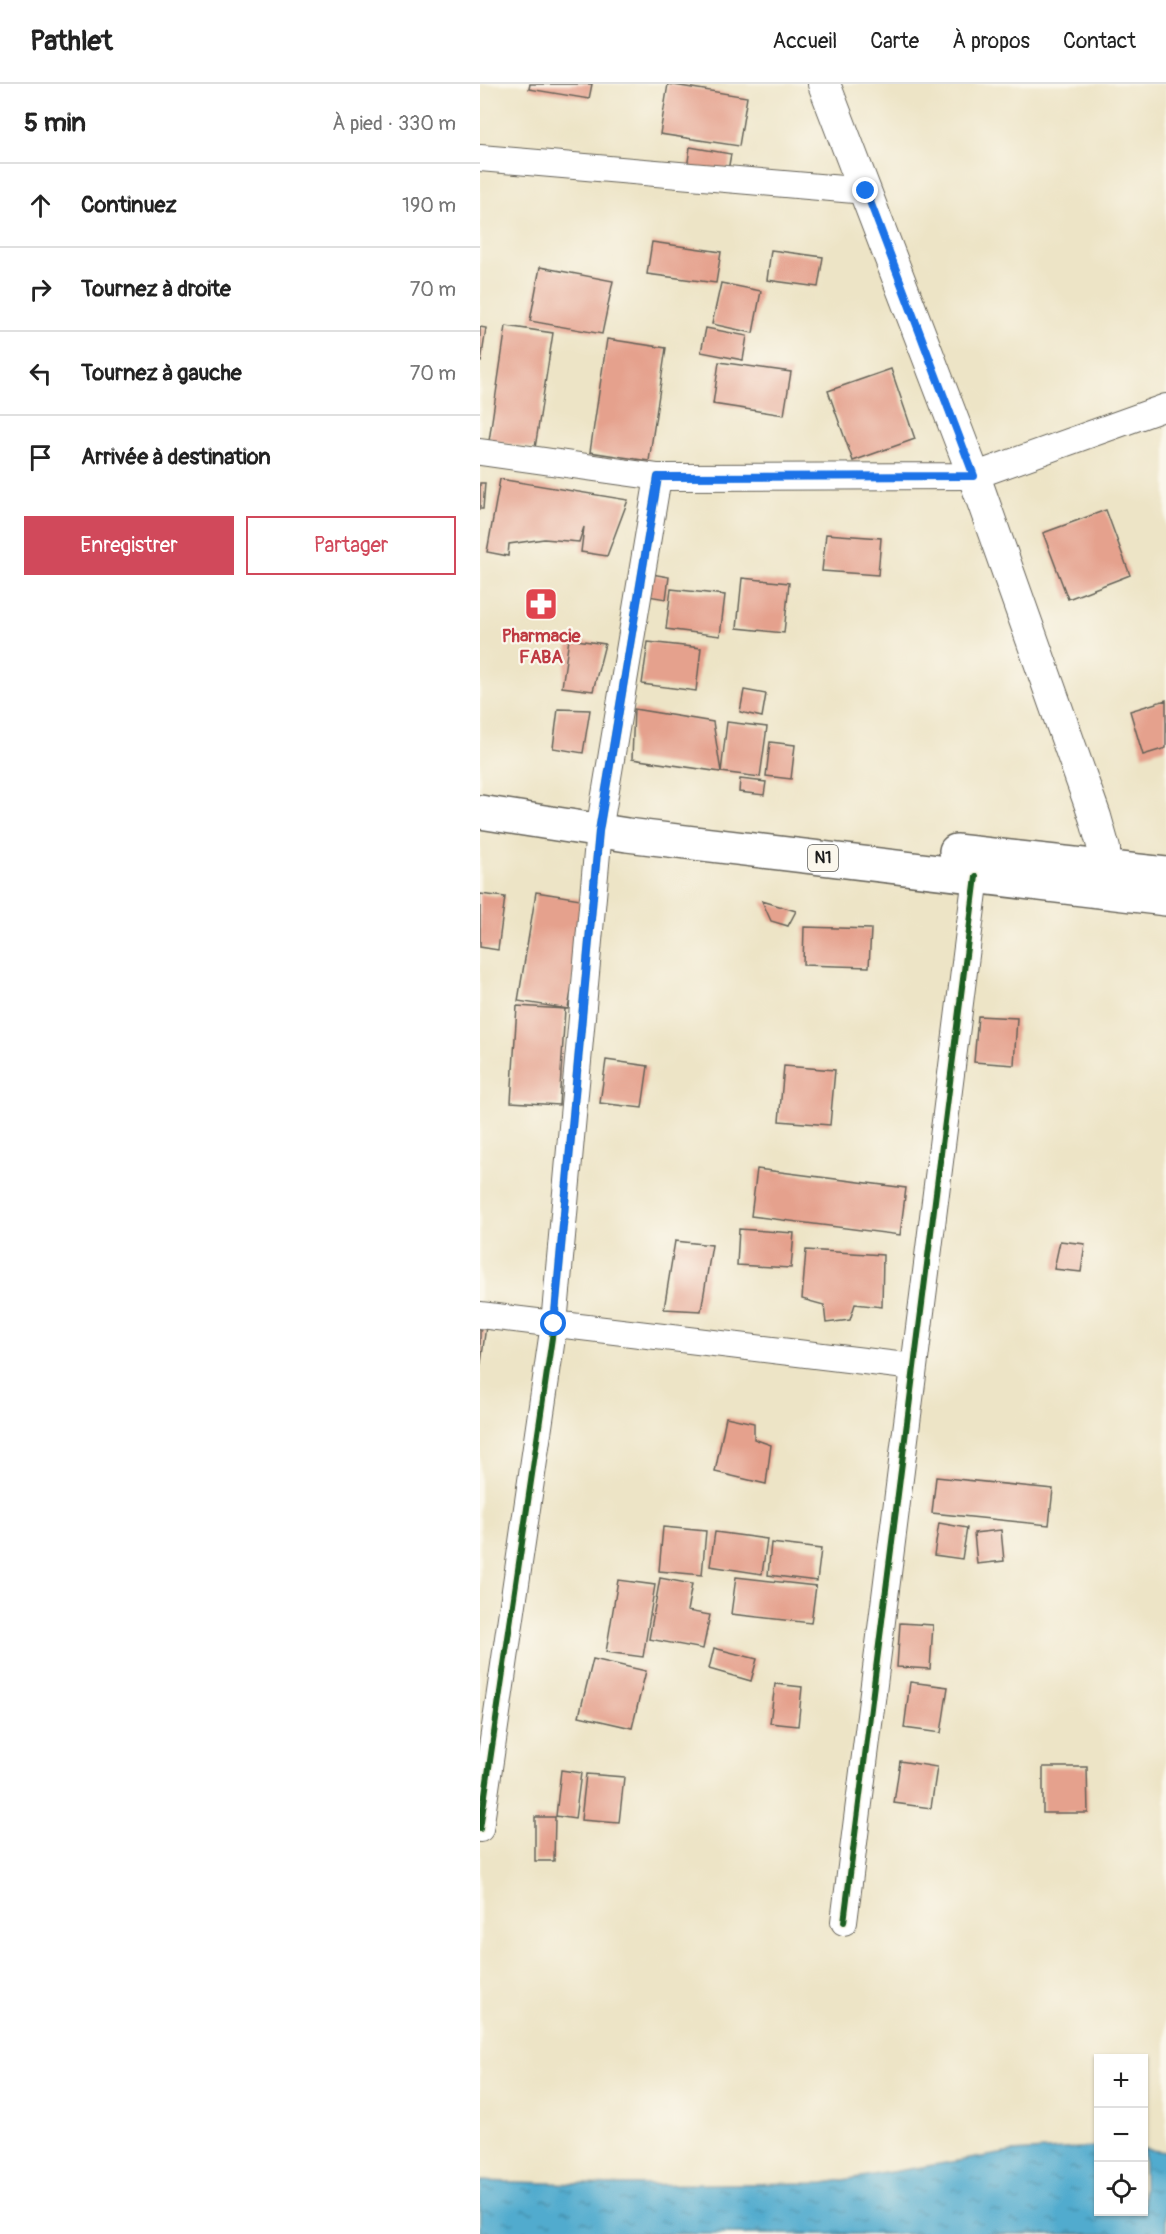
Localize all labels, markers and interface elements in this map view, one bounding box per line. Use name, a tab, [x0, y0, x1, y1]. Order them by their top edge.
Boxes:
text: Pathlet	[30, 24, 113, 59]
text: Accueil	[773, 28, 837, 55]
text: Carte	[870, 28, 919, 55]
text: À propos	[952, 28, 1030, 55]
text: Contact	[1063, 28, 1136, 55]
text: 5 min	[24, 107, 86, 139]
text: À pied · 330 m	[332, 111, 456, 136]
route end	[852, 177, 878, 203]
icon: ahead	[24, 189, 57, 222]
text: Continuez	[81, 191, 177, 219]
text: 190 m	[402, 193, 456, 218]
icon: right	[24, 273, 57, 306]
text: Tournez à droite	[81, 275, 231, 303]
text: 70 m	[410, 277, 456, 302]
icon: left	[24, 357, 57, 390]
text: Tournez à gauche	[81, 359, 242, 387]
text: 70 m	[410, 361, 456, 386]
icon: arrive	[24, 441, 57, 474]
text: Arrivée à destination	[81, 443, 271, 471]
button: Enregistrer	[24, 516, 234, 575]
button: Partager	[246, 516, 456, 575]
pharmacy icon: Pharmacie FABA	[523, 586, 559, 622]
place label: Pharmacie FABA	[502, 625, 582, 669]
road number: N1	[808, 845, 838, 871]
route start	[540, 1310, 566, 1336]
map controls	[1094, 2054, 1148, 2216]
button: +	[1094, 2054, 1148, 2108]
button: −	[1094, 2108, 1148, 2162]
button: locate	[1094, 2162, 1148, 2216]

